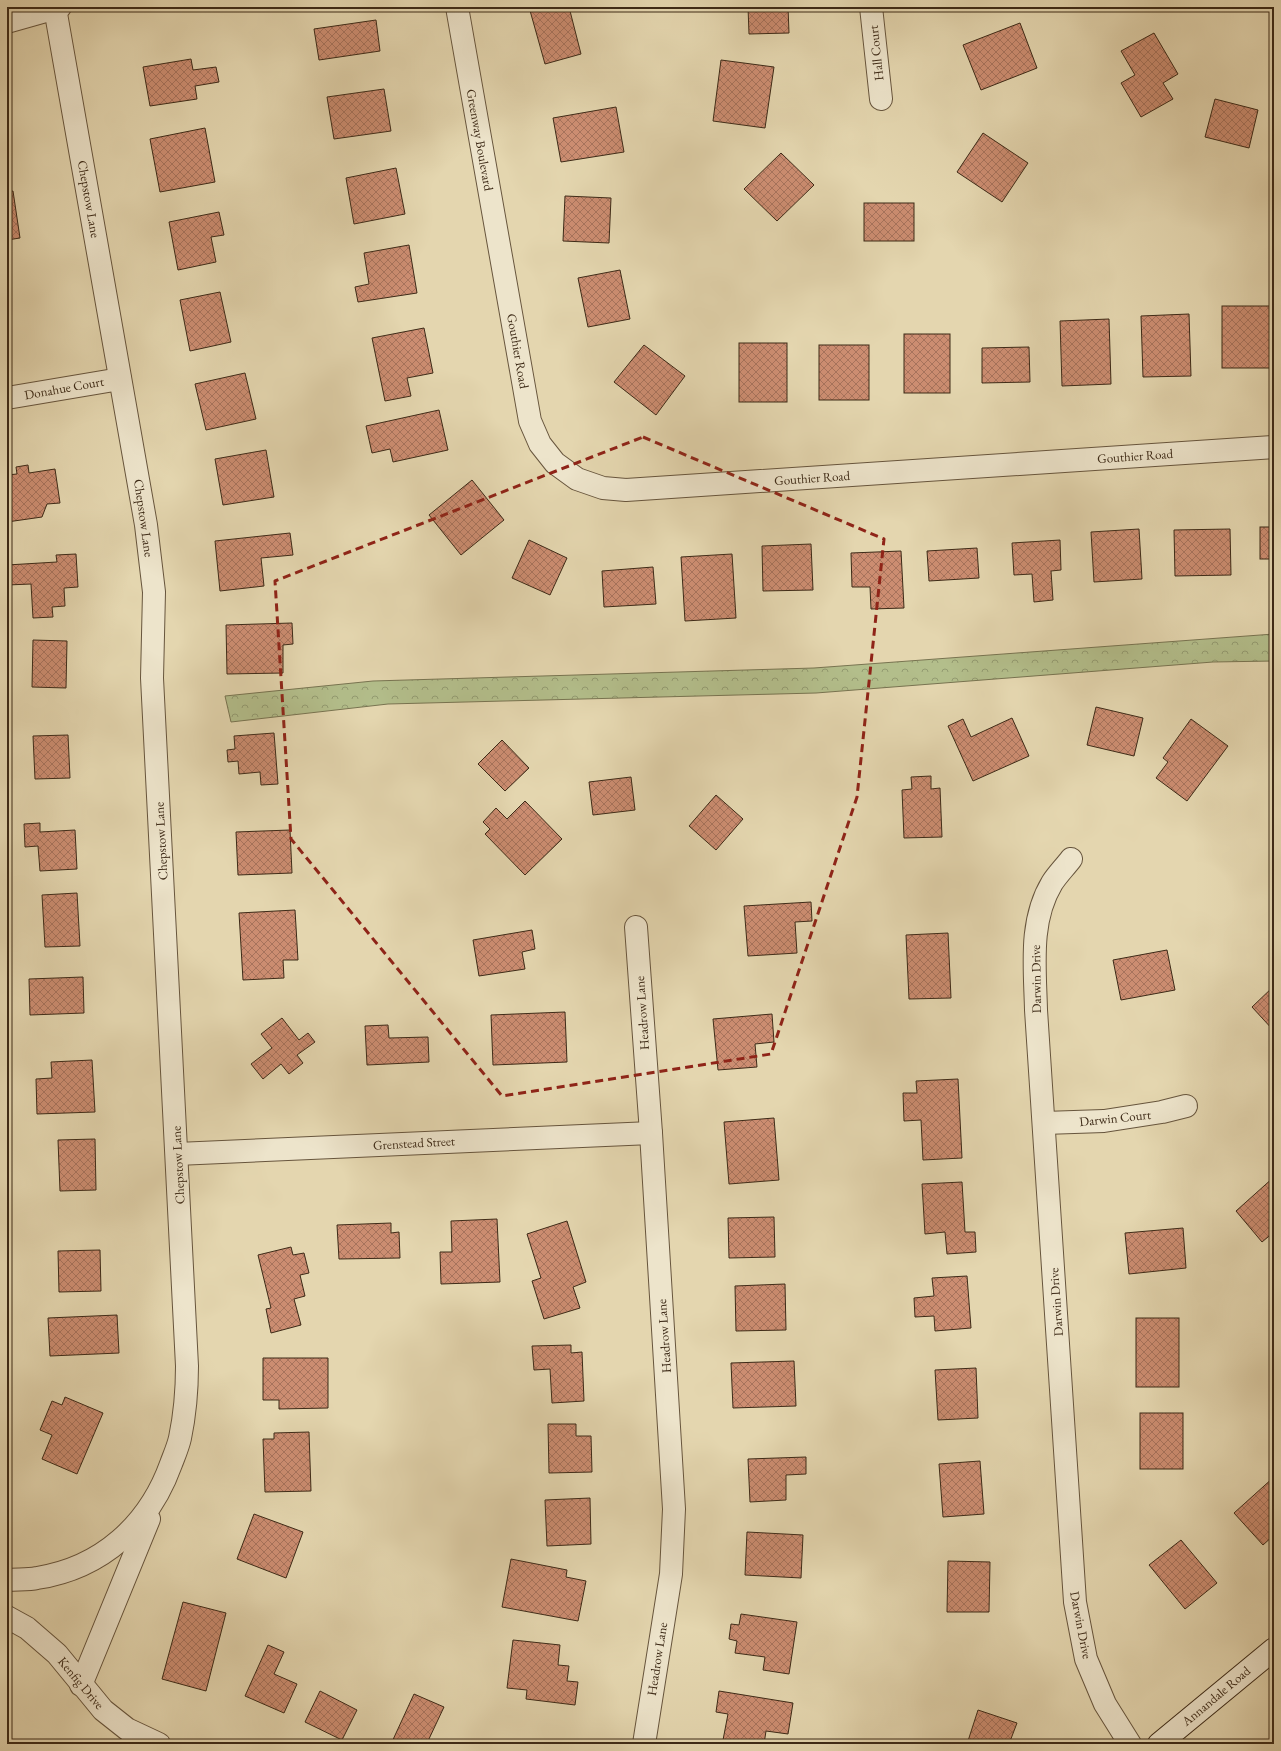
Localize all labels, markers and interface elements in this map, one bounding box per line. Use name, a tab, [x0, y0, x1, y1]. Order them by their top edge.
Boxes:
street label: Hall Court	[865, 25, 887, 81]
street label: Greenway Boulevard	[463, 88, 497, 193]
street label: Chepstow Lane	[74, 159, 104, 239]
street label: Gouthier Road	[503, 312, 533, 390]
street label: Donahue Court	[23, 373, 105, 403]
street label: Gouthier Road	[1097, 445, 1174, 467]
street label: Gouthier Road	[774, 467, 851, 489]
street label: Chepstow Lane	[130, 478, 158, 558]
street label: Chepstow Lane	[150, 801, 172, 881]
street label: Darwin Drive	[1027, 945, 1045, 1013]
street label: Headrow Lane	[631, 975, 653, 1051]
street label: Darwin Court	[1078, 1106, 1152, 1130]
street label: Chepstow Lane	[167, 1125, 189, 1205]
street label: Grenstead Street	[373, 1132, 455, 1154]
street label: Darwin Drive	[1045, 1267, 1067, 1337]
street label: Headrow Lane	[653, 1298, 675, 1374]
street label: Darwin Drive	[1066, 1590, 1096, 1660]
street label: Headrow Lane	[643, 1621, 671, 1697]
street label: Kenfig Drive	[54, 1653, 108, 1713]
street label: Annandale Road	[1177, 1662, 1254, 1730]

